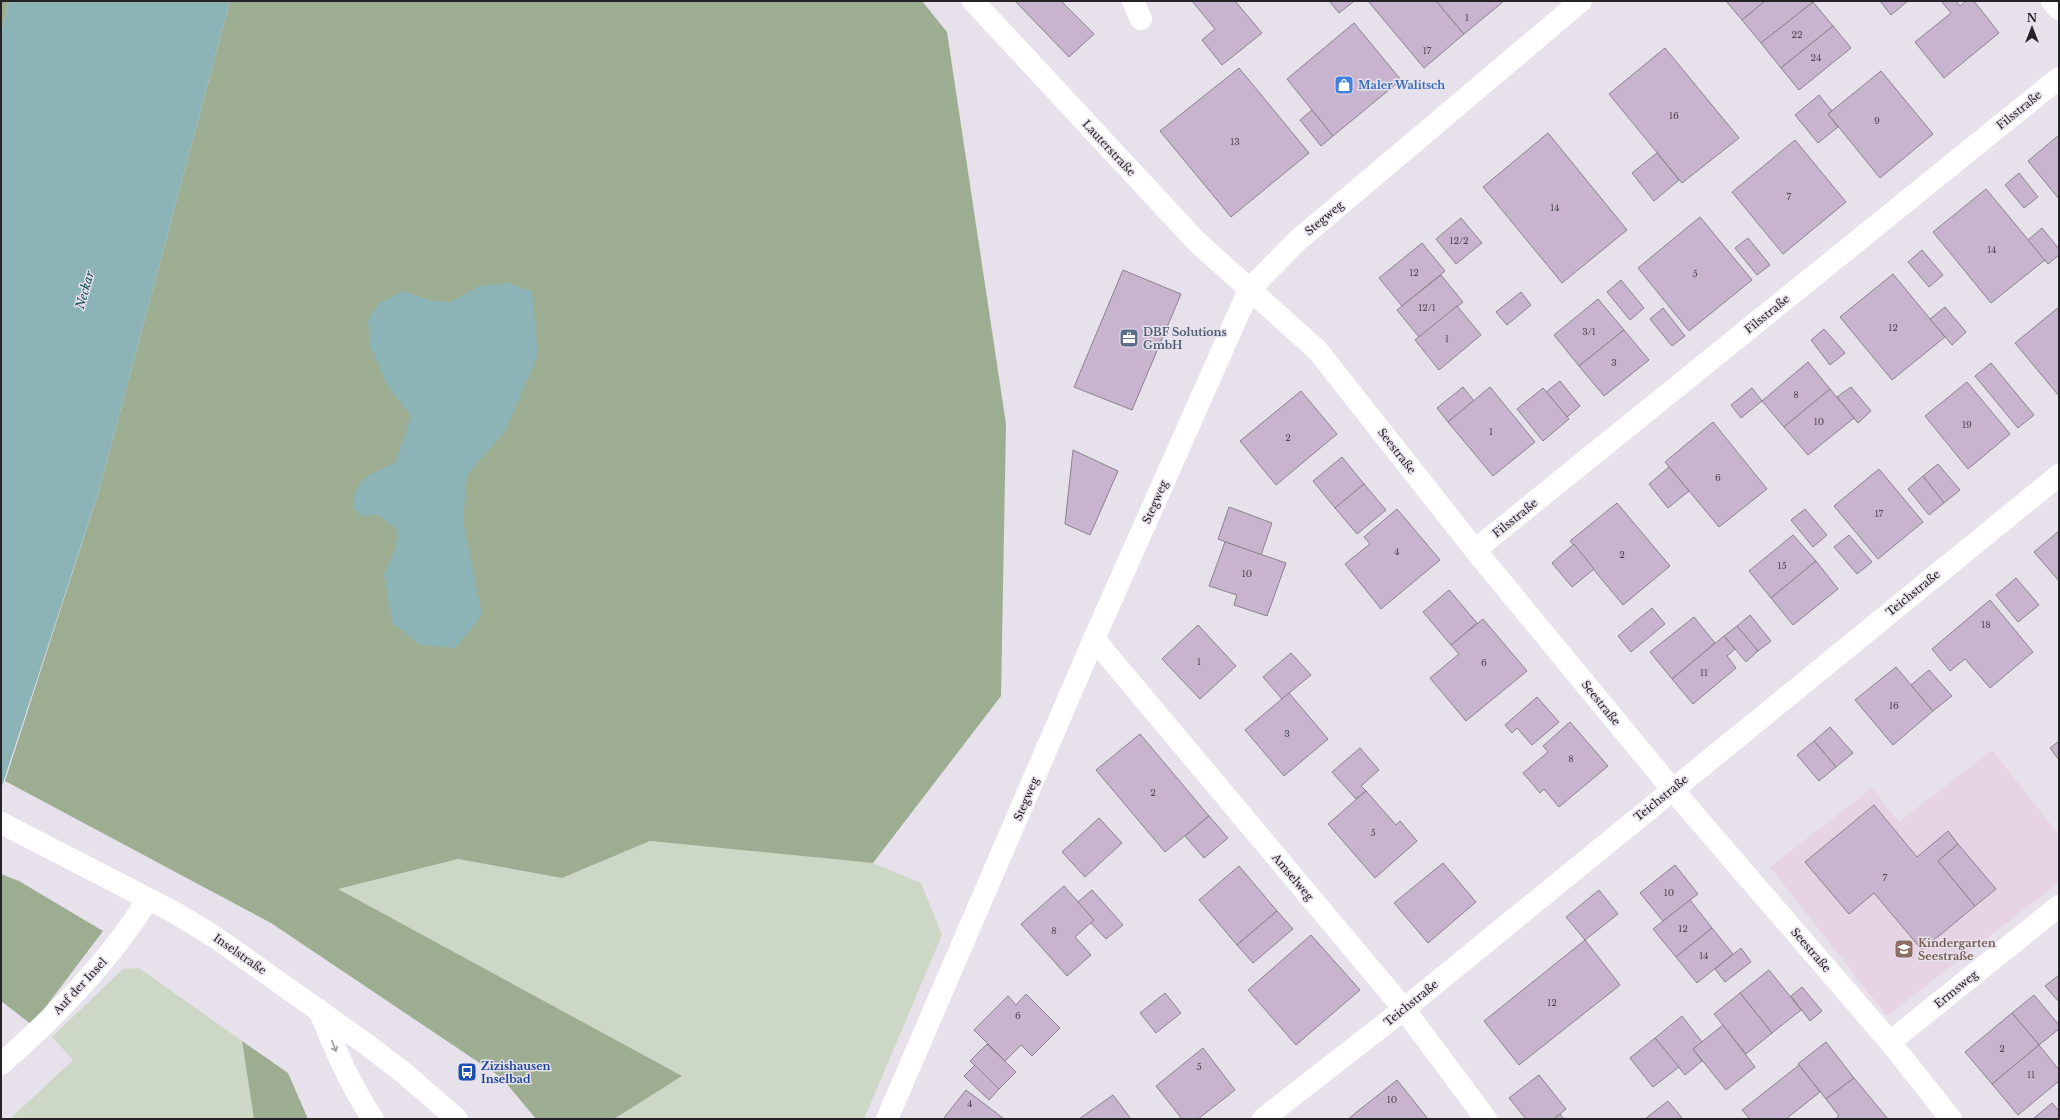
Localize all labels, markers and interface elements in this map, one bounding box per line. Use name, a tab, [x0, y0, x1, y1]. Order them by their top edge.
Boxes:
north arrow	[2012, 8, 2052, 48]
text: N	[2027, 11, 2038, 25]
house number: 1	[1465, 12, 1469, 23]
house number: 22	[1791, 29, 1803, 40]
house number: 17	[1423, 45, 1432, 56]
house number: 24	[1811, 52, 1821, 63]
shop icon: Maler Walitsch	[1333, 74, 1355, 96]
place label: Maler Walitsch	[1358, 78, 1445, 92]
street label: Filsstraße	[1994, 88, 2044, 132]
house number: 16	[1669, 110, 1679, 121]
house number: 9	[1874, 115, 1880, 126]
street label: Lauterstraße	[1080, 117, 1138, 179]
house number: 13	[1230, 136, 1240, 147]
house number: 7	[1787, 191, 1792, 202]
street label: Stegweg	[1302, 198, 1346, 238]
house number: 14	[1550, 202, 1560, 213]
house number: 12/2	[1449, 235, 1469, 246]
house number: 14	[1987, 244, 1997, 255]
house number: 12	[1409, 267, 1419, 278]
house number: 5	[1692, 268, 1698, 279]
water label: Neckar	[72, 269, 97, 312]
street label: Filsstraße	[1742, 292, 1792, 336]
house number: 12/1	[1418, 302, 1436, 313]
house number: 12	[1888, 322, 1898, 333]
place label: DBF Solutions GmbH	[1143, 325, 1227, 352]
house number: 3/1	[1582, 326, 1596, 337]
office icon: DBF Solutions GmbH	[1118, 327, 1140, 349]
house number: 1	[1445, 333, 1449, 344]
house number: 3	[1611, 357, 1617, 368]
house number: 8	[1793, 389, 1799, 400]
house number: 10	[1814, 416, 1824, 427]
house number: 19	[1962, 419, 1972, 430]
street label: Seestraße	[1375, 425, 1419, 477]
house number: 1	[1489, 426, 1493, 437]
house number: 2	[1285, 432, 1291, 443]
house number: 6	[1715, 472, 1721, 483]
street label: Stegweg	[1139, 478, 1171, 526]
street label: Filsstraße	[1490, 496, 1540, 540]
house number: 17	[1875, 508, 1884, 519]
house number: 4	[1394, 546, 1400, 557]
house number: 2	[1619, 549, 1625, 560]
house number: 15	[1777, 560, 1787, 571]
street label: Teichstraße	[1883, 567, 1943, 619]
house number: 10	[1242, 568, 1252, 579]
house number: 18	[1981, 619, 1991, 630]
house number: 1	[1197, 656, 1201, 667]
house number: 6	[1481, 657, 1487, 668]
house number: 11	[1700, 667, 1708, 678]
street label: Seestraße	[1579, 678, 1623, 728]
house number: 16	[1889, 700, 1899, 711]
house number: 3	[1284, 728, 1290, 739]
house number: 8	[1568, 753, 1574, 764]
street label: Teichstraße	[1631, 772, 1691, 824]
street label: Stegweg	[1011, 775, 1042, 823]
house number: 2	[1150, 787, 1156, 798]
house number: 5	[1370, 827, 1376, 838]
street label: Amselweg	[1269, 850, 1317, 904]
house number: 7	[1883, 872, 1888, 883]
house number: 10	[1664, 887, 1674, 898]
house number: 12	[1678, 923, 1688, 934]
house number: 8	[1051, 925, 1057, 936]
street label: Seestraße	[1788, 925, 1834, 975]
street label: Inselstraße	[211, 931, 269, 977]
place label: Kindergarten Seestraße	[1918, 936, 1996, 963]
school or university icon: Kindergarten Seestraße	[1893, 938, 1915, 960]
house number: 14	[1699, 950, 1709, 961]
street label: Auf der Insel	[50, 954, 110, 1018]
street label: Ermsweg	[1931, 967, 1981, 1011]
street label: Teichstraße	[1381, 977, 1441, 1029]
house number: 12	[1547, 997, 1557, 1008]
house number: 6	[1015, 1010, 1021, 1021]
one-way arrow	[330, 1039, 338, 1051]
house number: 2	[1999, 1043, 2005, 1054]
place label: Zizishausen Inselbad	[481, 1059, 551, 1086]
bus stop icon: Zizishausen Inselbad	[456, 1061, 478, 1083]
house number: 5	[1196, 1061, 1202, 1072]
house number: 11	[2027, 1069, 2035, 1080]
house number: 10	[1387, 1094, 1397, 1105]
house number: 4	[967, 1098, 973, 1109]

